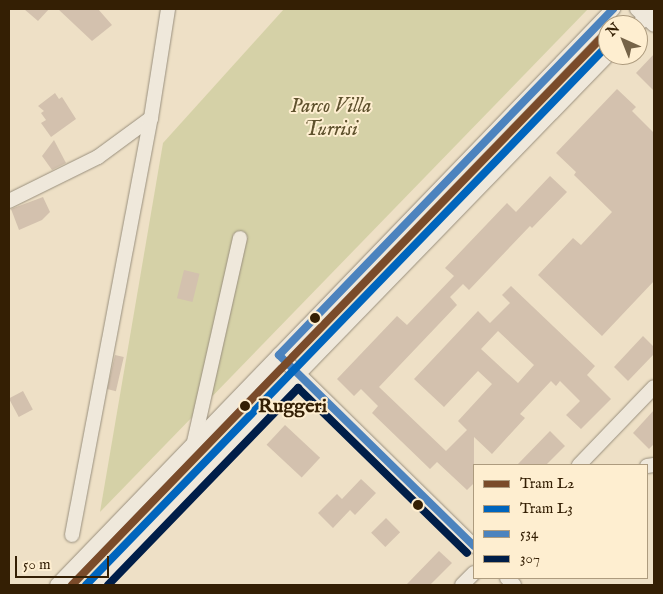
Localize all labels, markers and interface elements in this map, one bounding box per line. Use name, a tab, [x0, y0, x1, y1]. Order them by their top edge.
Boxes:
north arrow	[598, 15, 648, 65]
text: N	[603, 19, 624, 41]
park label: Parco Villa Turrisi	[291, 94, 371, 141]
unlabelled marker	[310, 313, 320, 323]
place label: Ruggeri	[258, 394, 327, 418]
marker: Ruggeri	[236, 397, 254, 415]
legend	[473, 464, 648, 579]
text: Tram L2	[520, 474, 574, 493]
text: Tram L3	[520, 499, 573, 518]
unlabelled marker	[413, 500, 423, 510]
text: 534	[520, 524, 538, 543]
scale bar	[18, 546, 111, 578]
text: 307	[520, 549, 540, 568]
text: 50 m	[23, 555, 51, 574]

